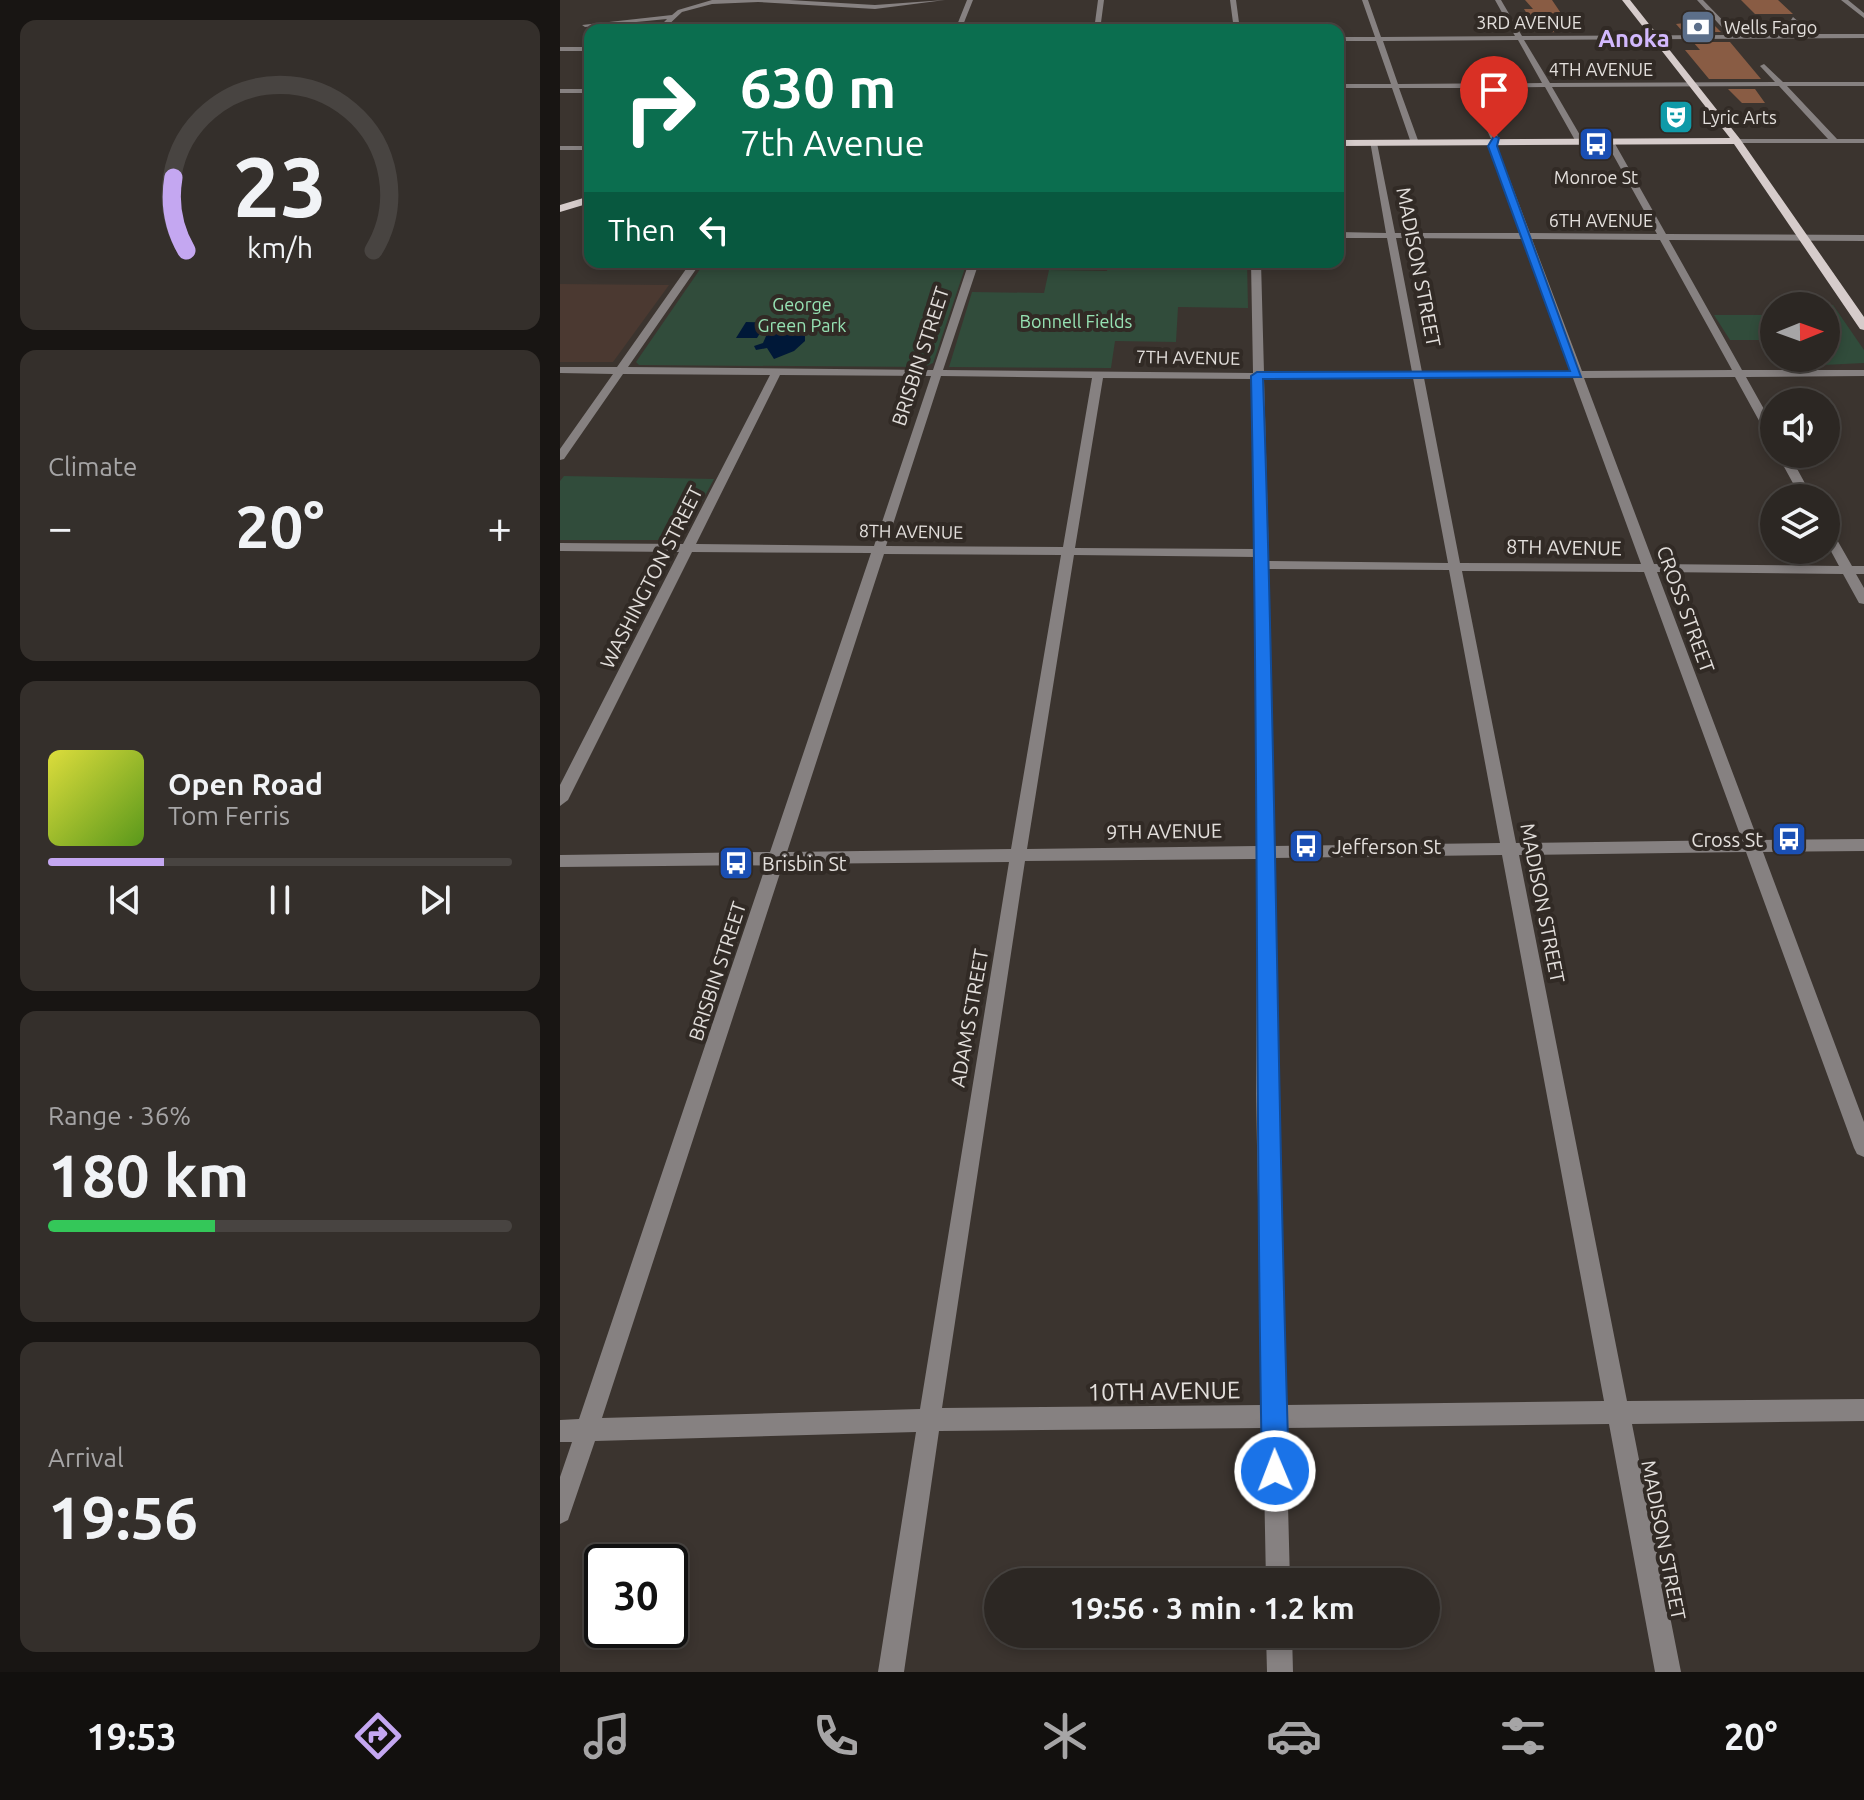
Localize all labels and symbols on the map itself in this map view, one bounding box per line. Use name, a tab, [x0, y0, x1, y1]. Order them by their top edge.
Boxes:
bank icon: Wells Fargo	[1679, 8, 1717, 46]
street label: 3RD AVENUE	[1476, 12, 1582, 32]
place label: Wells Fargo	[1724, 17, 1817, 37]
district label: Anoka	[1598, 25, 1670, 52]
pin	[1460, 56, 1528, 138]
street label: 4TH AVENUE	[1549, 59, 1653, 79]
theatre icon: Lyric Arts	[1657, 98, 1695, 136]
place label: Lyric Arts	[1702, 107, 1777, 127]
bus stop icon: Monroe St	[1577, 125, 1615, 163]
place label: Monroe St	[1554, 167, 1638, 187]
street label: MADISON STREET	[1392, 185, 1446, 349]
street label: 6TH AVENUE	[1549, 210, 1653, 230]
street label: BRISBIN STREET	[887, 283, 953, 429]
north arrow	[1760, 292, 1840, 372]
park label: George Green Park	[758, 294, 846, 335]
park label: Bonnell Fields	[1020, 311, 1133, 331]
street label: 7TH AVENUE	[1136, 346, 1240, 368]
street label: WASHINGTON STREET	[595, 482, 707, 672]
street label: 8TH AVENUE	[859, 520, 963, 542]
street label: 8TH AVENUE	[1506, 534, 1622, 560]
street label: CROSS STREET	[1652, 542, 1720, 676]
street label: 9TH AVENUE	[1106, 818, 1222, 844]
bus stop icon: Cross St	[1770, 820, 1808, 858]
street label: MADISON STREET	[1516, 821, 1570, 985]
bus stop icon: Jefferson St	[1287, 827, 1325, 865]
place label: Cross St	[1691, 828, 1763, 851]
place label: Jefferson St	[1332, 835, 1442, 858]
bus stop icon: Brisbin St	[717, 844, 755, 882]
place label: Brisbin St	[762, 852, 847, 875]
street label: BRISBIN STREET	[684, 898, 750, 1044]
street label: ADAMS STREET	[946, 947, 992, 1089]
street label: 10TH AVENUE	[1087, 1376, 1241, 1406]
position arrow	[1233, 1429, 1317, 1513]
street label: MADISON STREET	[1637, 1458, 1691, 1622]
speed limit sign: 30	[584, 1544, 688, 1648]

